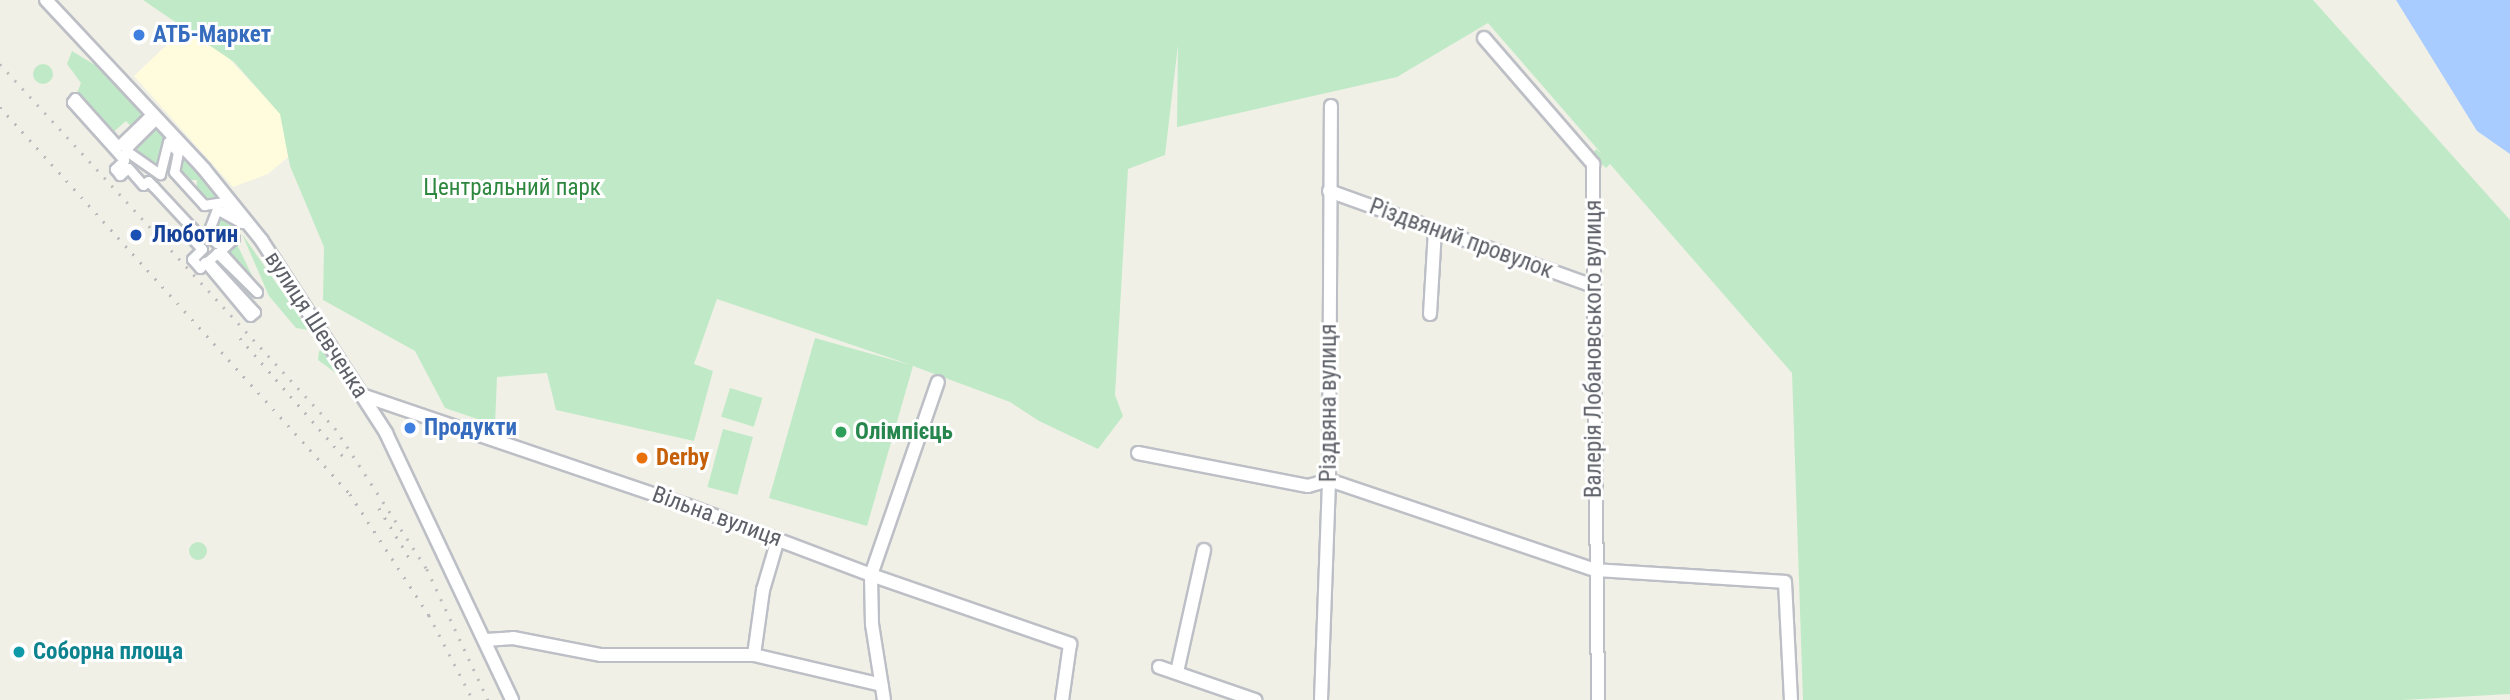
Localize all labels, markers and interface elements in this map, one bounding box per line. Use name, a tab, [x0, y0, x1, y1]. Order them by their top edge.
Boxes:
place label: АТБ-Маркет	[153, 21, 271, 49]
marker: АТБ-Маркет	[131, 27, 147, 43]
park label: Центральний парк	[423, 174, 601, 202]
street label: Різдвяний провулок	[1365, 193, 1557, 285]
street label: Валерія Лобановського вулиця	[1580, 200, 1608, 498]
place label: Люботин	[152, 221, 238, 249]
marker: Люботин	[126, 225, 146, 245]
street label: вулиця Шевченка	[258, 246, 374, 404]
street label: Різдвяна вулиця	[1315, 324, 1343, 482]
place label: Продукти	[424, 414, 517, 442]
place label: Олімпієць	[855, 418, 953, 446]
marker: Продукти	[402, 420, 418, 436]
marker: Олімпієць	[833, 424, 849, 440]
place label: Derby	[656, 444, 709, 472]
marker: Derby	[634, 450, 650, 466]
street label: Вільна вулиця	[648, 481, 786, 553]
place label: Соборна площа	[33, 638, 183, 666]
marker: Соборна площа	[11, 644, 27, 660]

